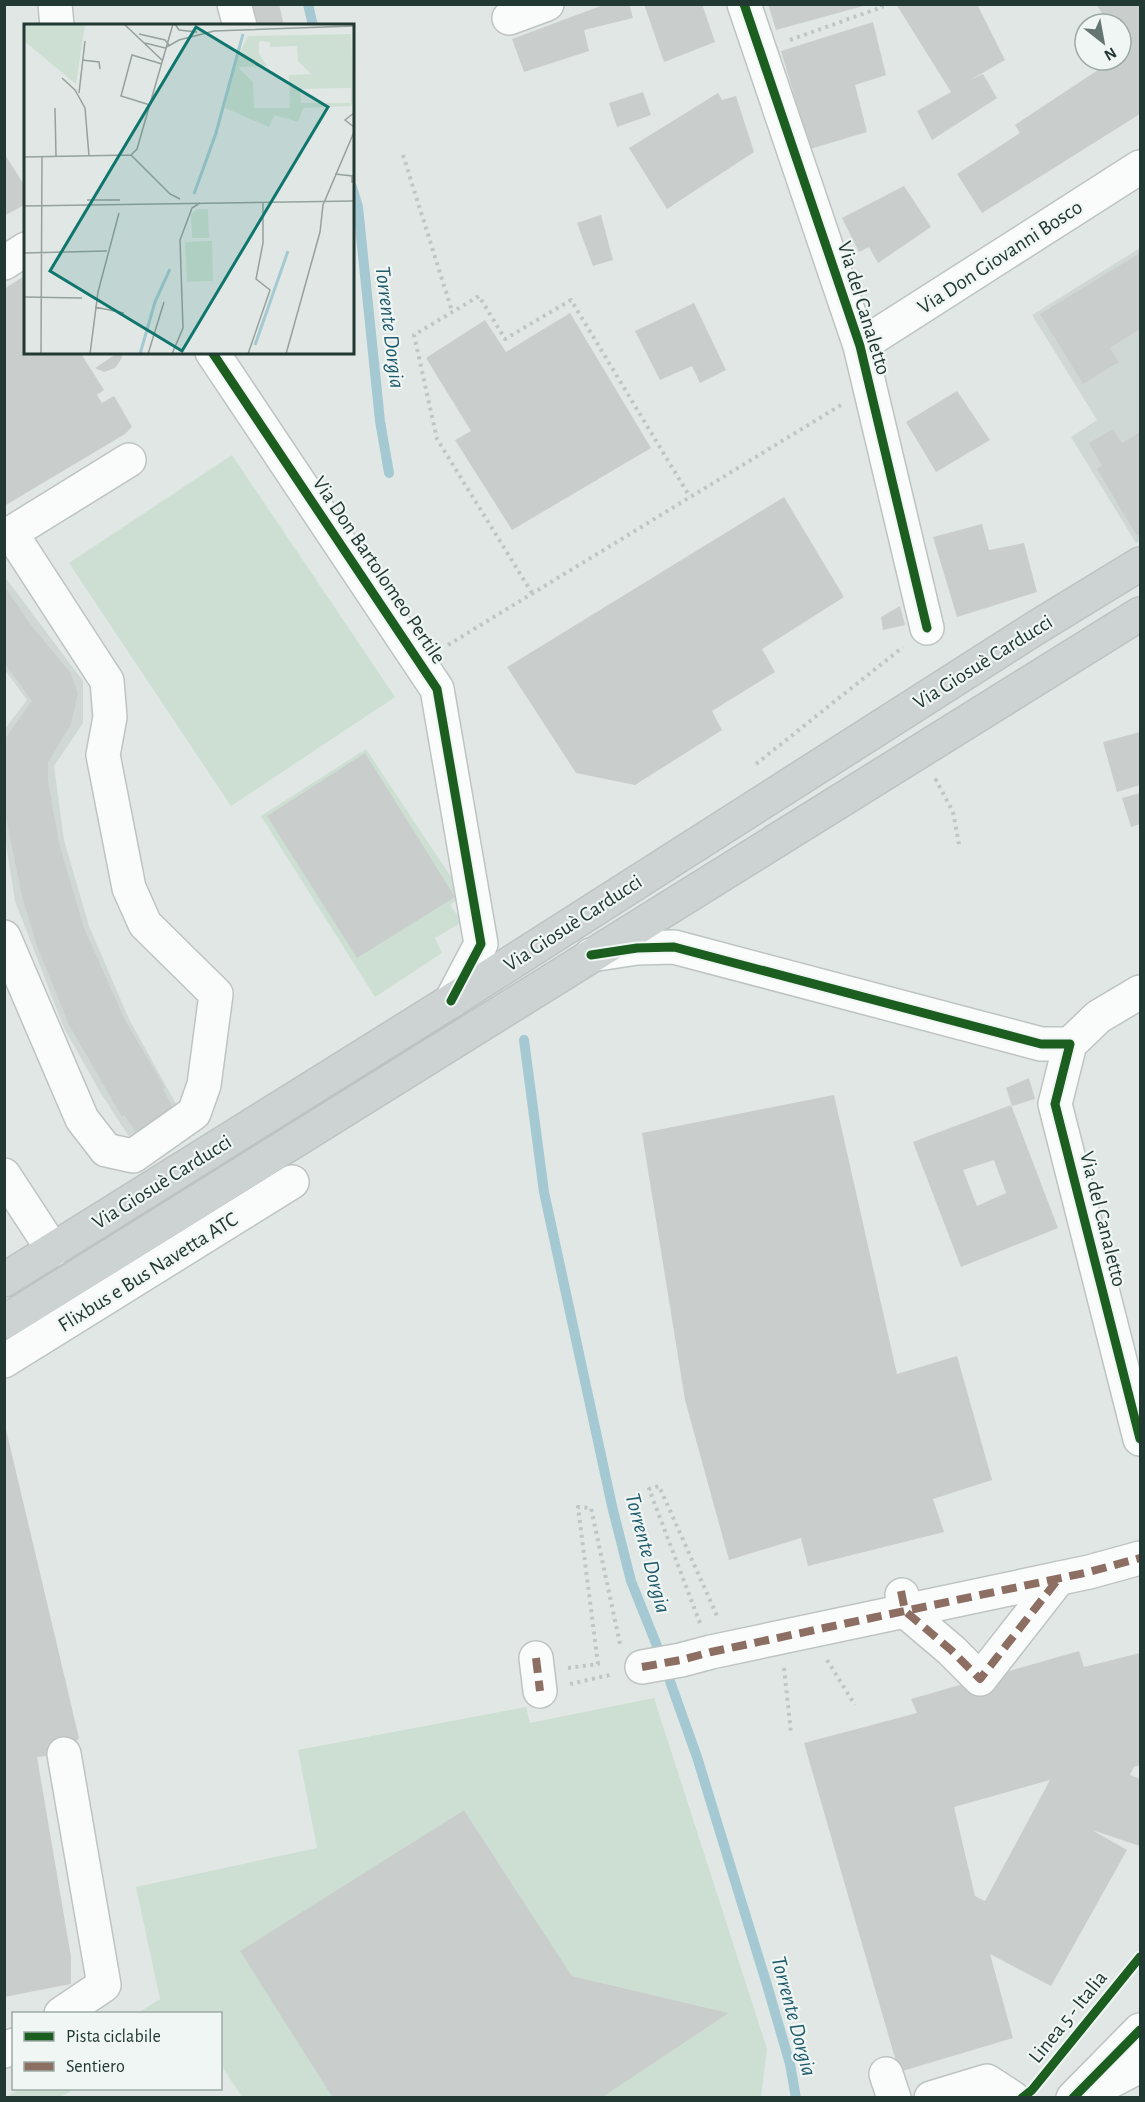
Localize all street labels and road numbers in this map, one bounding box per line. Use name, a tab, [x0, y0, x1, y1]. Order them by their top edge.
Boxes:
street label: Via Don Giovanni Bosco	[914, 196, 1086, 318]
street label: Via del Canaletto	[834, 239, 894, 377]
street label: Via Don Bartolomeo Pertile	[308, 473, 450, 667]
street label: Via Giosuè Carducci	[910, 611, 1056, 713]
street label: Via Giosuè Carducci	[500, 871, 646, 975]
street label: Via Giosuè Carducci	[89, 1131, 235, 1233]
street label: Via del Canaletto	[1076, 1149, 1130, 1289]
street label: Flixbus e Bus Navetta ATC	[55, 1208, 241, 1336]
street label: Linea 5 - Italia	[1025, 1967, 1111, 2067]

